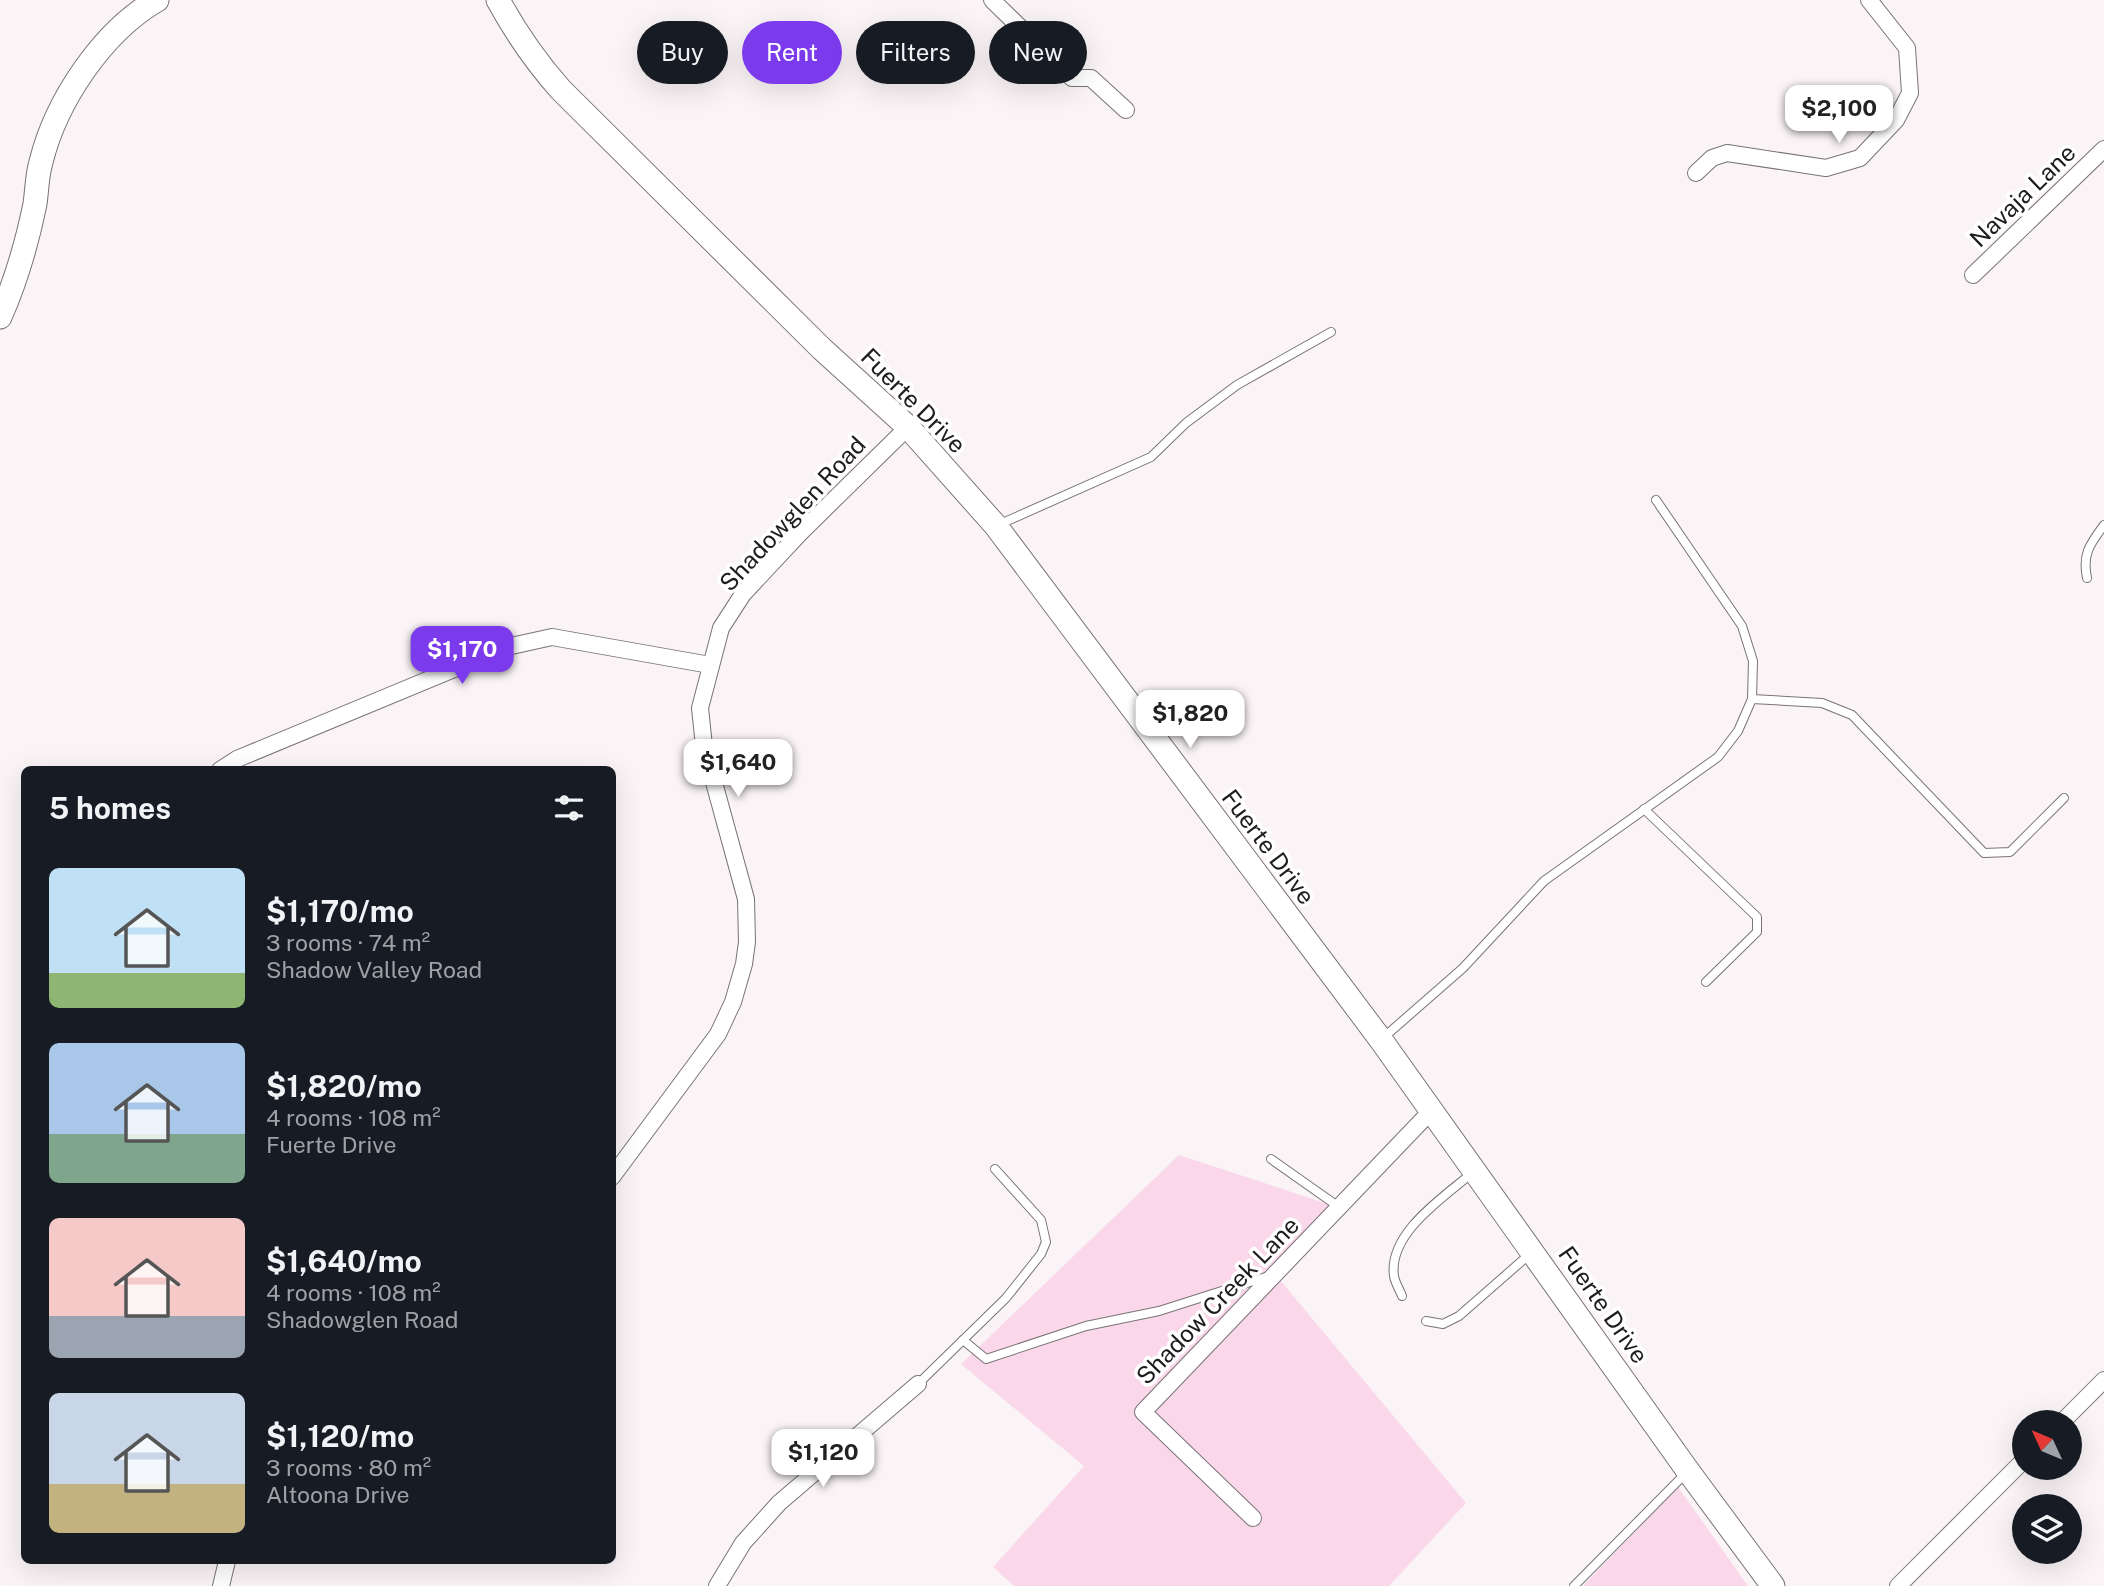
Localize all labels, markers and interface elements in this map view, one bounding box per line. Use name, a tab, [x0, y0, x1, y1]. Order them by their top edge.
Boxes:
chip: Buy	[637, 21, 728, 84]
chip: Rent	[742, 21, 842, 84]
chip: Filters	[856, 21, 975, 84]
chip: New	[989, 21, 1087, 84]
pin: $2,100	[1782, 86, 1896, 145]
text: $2,100	[1801, 94, 1877, 121]
street label: Navaja Lane	[1964, 138, 2081, 252]
street label: Fuerte Drive	[856, 342, 972, 458]
street label: Shadowglen Road	[714, 430, 871, 596]
pin: $1,170	[405, 626, 519, 686]
text: $1,170	[427, 635, 497, 662]
pin: $1,820	[1133, 690, 1247, 750]
text: $1,820	[1152, 699, 1228, 726]
pin: $1,640	[681, 740, 795, 799]
text: $1,640	[700, 748, 776, 775]
street label: Fuerte Drive	[1217, 784, 1321, 909]
icon: filters	[550, 789, 588, 827]
text: 5 homes	[49, 790, 171, 826]
text: $1,170/mo	[266, 893, 414, 929]
icon: home	[105, 896, 189, 980]
text: 3 rooms · 74 m²	[266, 929, 430, 956]
text: Shadow Valley Road	[266, 956, 482, 983]
text: $1,820/mo	[266, 1068, 422, 1104]
icon: home	[105, 1071, 189, 1155]
text: 4 rooms · 108 m²	[266, 1104, 441, 1131]
text: Fuerte Drive	[266, 1131, 397, 1158]
street label: Shadow Creek Lane	[1130, 1211, 1304, 1390]
street label: Fuerte Drive	[1553, 1241, 1654, 1368]
text: $1,640/mo	[266, 1243, 422, 1279]
icon: home	[105, 1246, 189, 1330]
text: 4 rooms · 108 m²	[266, 1279, 441, 1306]
text: Shadowglen Road	[266, 1306, 459, 1333]
north arrow	[2012, 1410, 2082, 1480]
map controls	[2012, 1410, 2082, 1564]
text: $1,120/mo	[266, 1418, 414, 1454]
icon: home	[105, 1421, 189, 1505]
pin: $1,120	[766, 1430, 880, 1489]
text: $1,120	[787, 1438, 859, 1465]
text: 3 rooms · 80 m²	[266, 1454, 431, 1481]
text: Altoona Drive	[266, 1481, 410, 1508]
button: layers	[2012, 1494, 2082, 1564]

